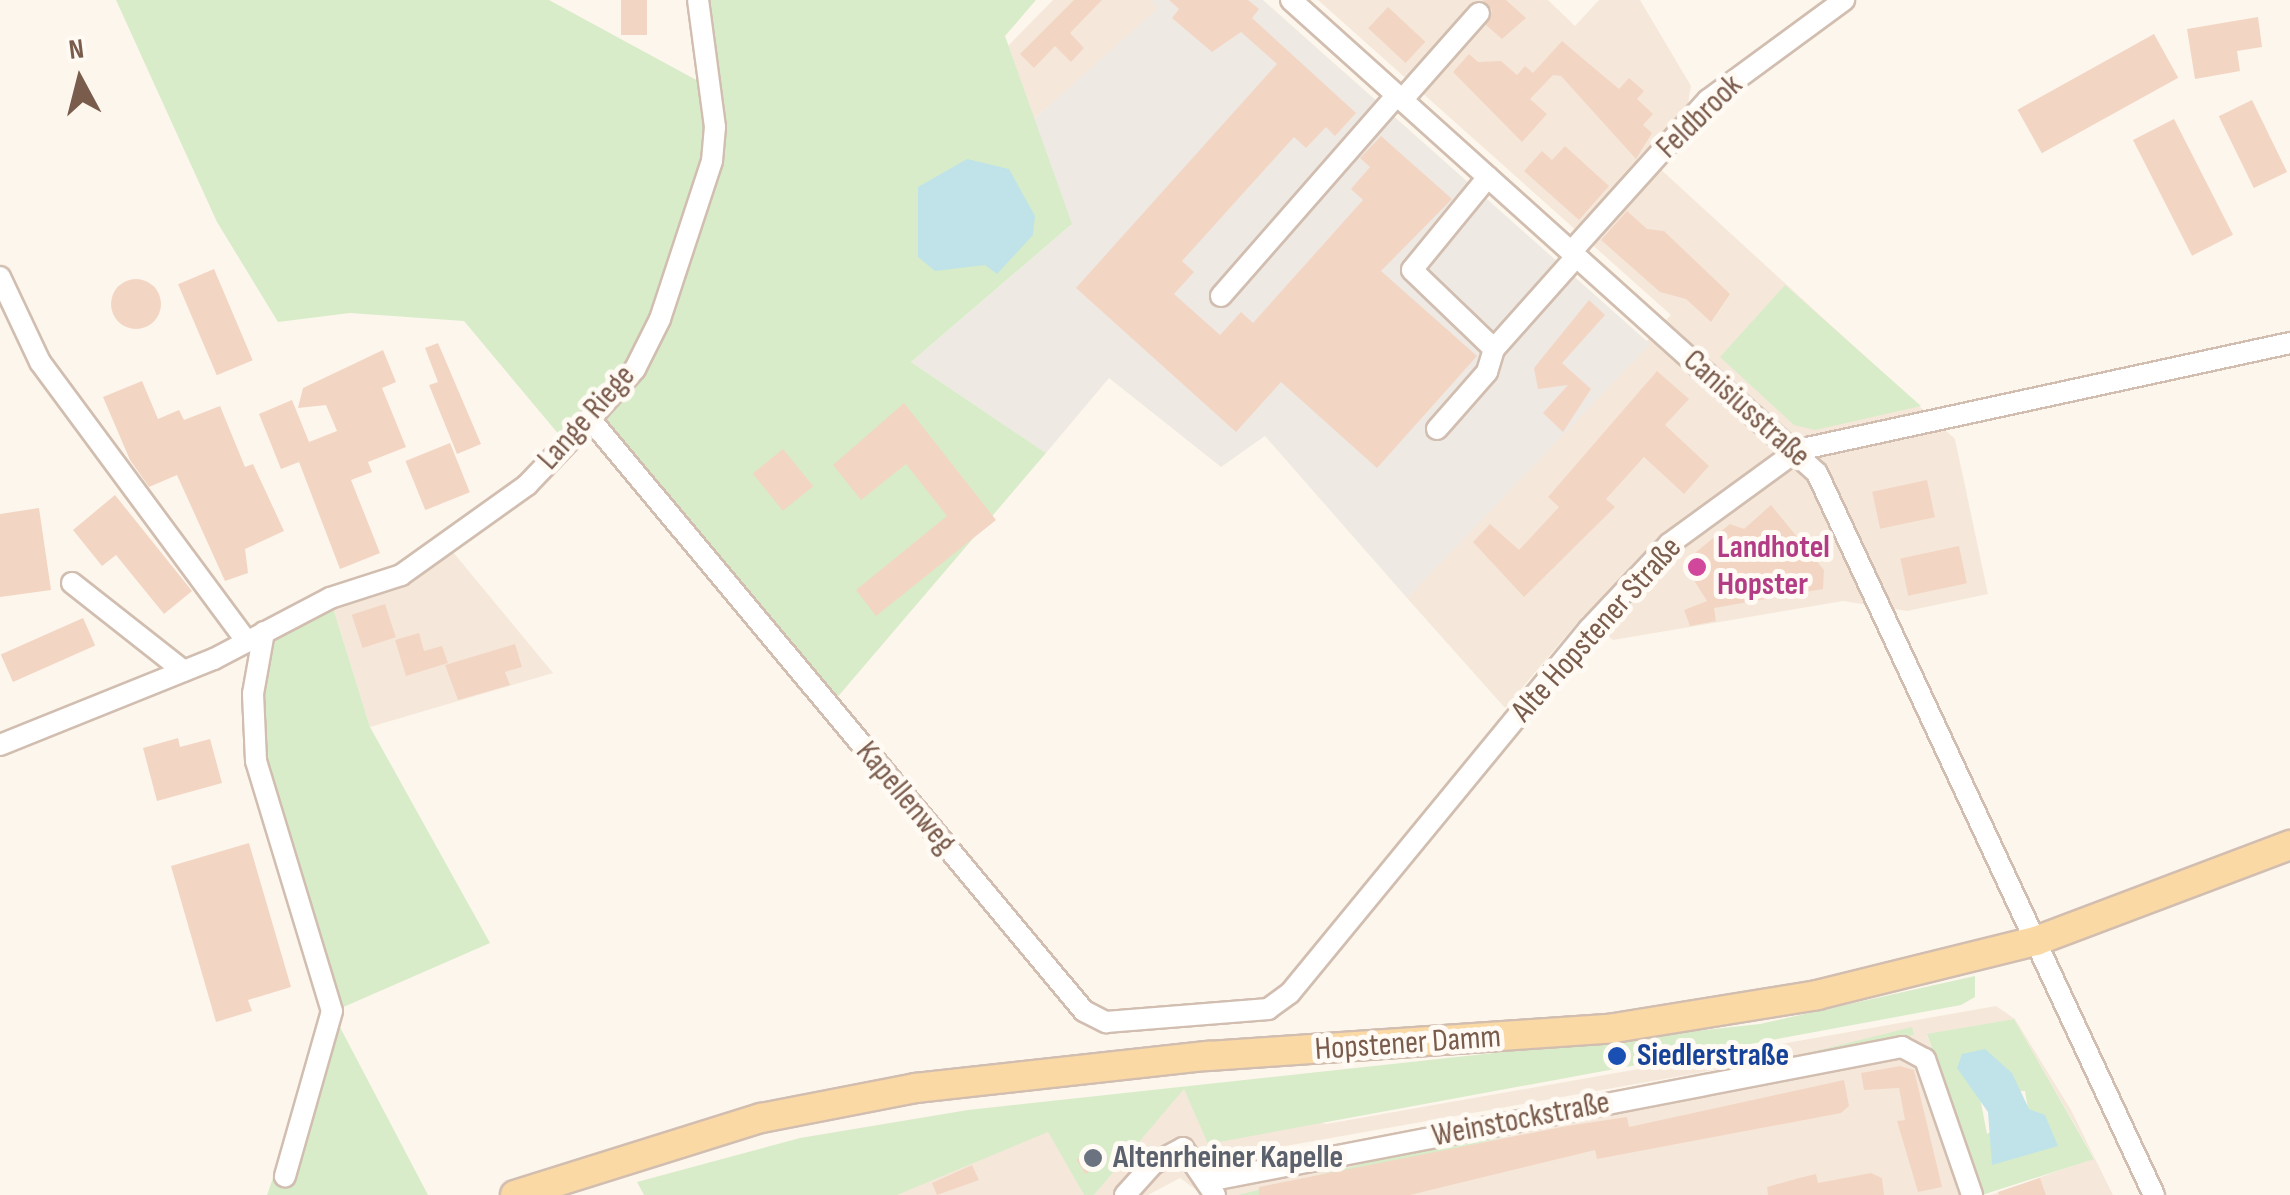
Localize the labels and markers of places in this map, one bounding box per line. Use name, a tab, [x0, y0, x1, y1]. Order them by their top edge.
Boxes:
place label: Landhotel Hopster	[1717, 530, 1830, 605]
marker: Landhotel Hopster	[1686, 556, 1708, 578]
place label: Siedlerstraße	[1637, 1037, 1789, 1075]
marker: Siedlerstraße	[1606, 1045, 1628, 1067]
place label: Altenrheiner Kapelle	[1113, 1139, 1343, 1177]
marker: Altenrheiner Kapelle	[1082, 1147, 1104, 1169]

